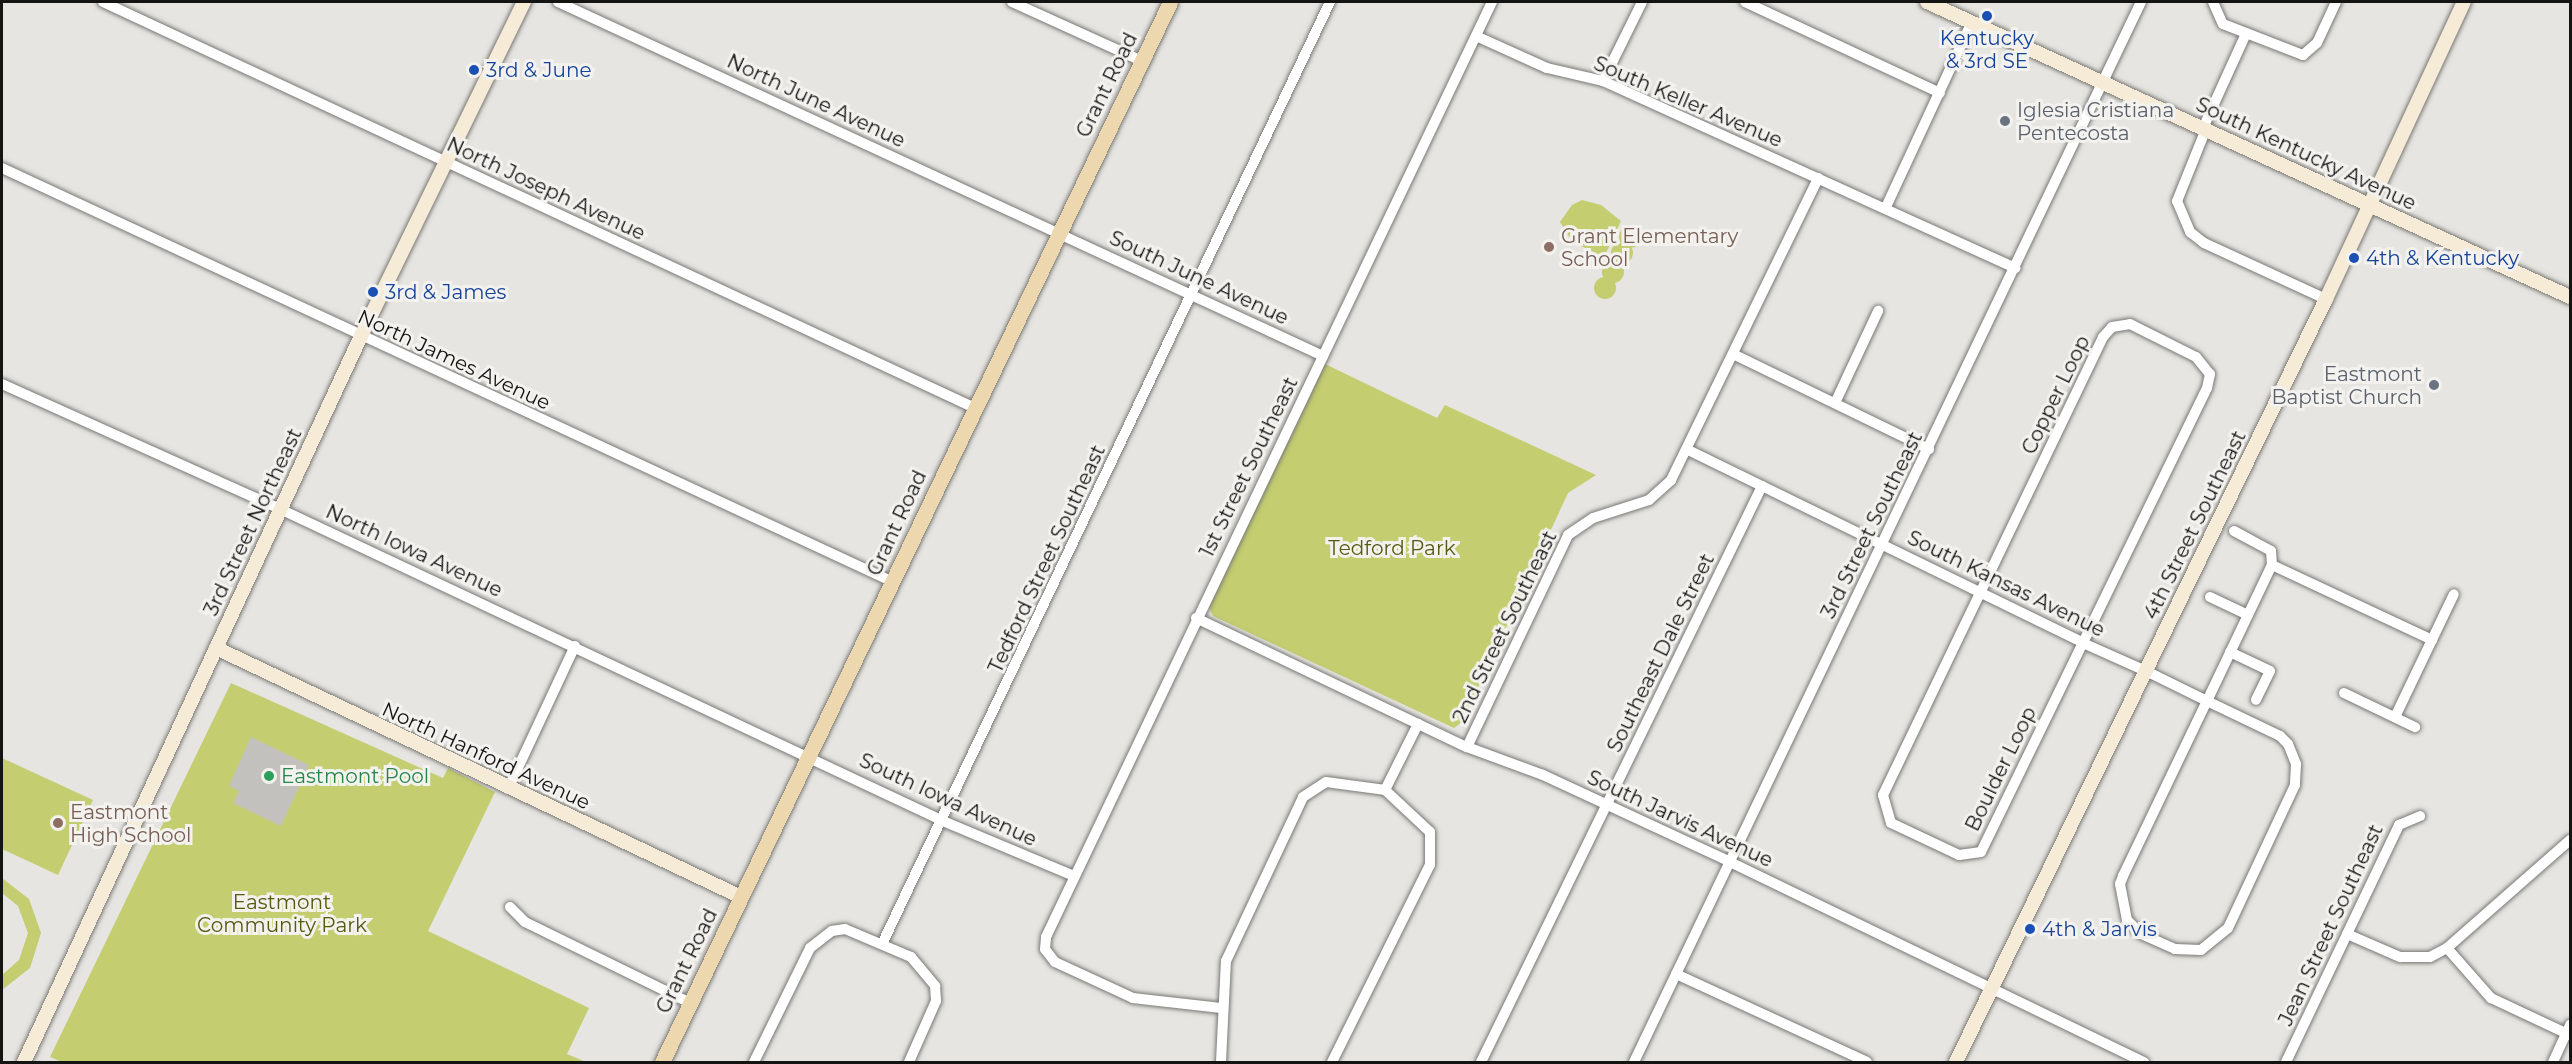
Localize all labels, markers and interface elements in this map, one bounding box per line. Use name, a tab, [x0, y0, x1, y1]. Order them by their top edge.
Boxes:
marker: Kentucky & 3rd SE	[1980, 9, 1994, 23]
place label: Kentucky & 3rd SE	[1940, 26, 2034, 73]
street label: Grant Road	[1071, 29, 1143, 141]
street label: North June Avenue	[723, 49, 909, 153]
street label: South Keller Avenue	[1590, 51, 1786, 153]
place label: 3rd & June	[486, 58, 592, 82]
marker: 3rd & June	[467, 63, 481, 77]
street label: South Kentucky Avenue	[2192, 92, 2420, 216]
place label: Iglesia Cristiana Pentecosta	[2017, 98, 2174, 145]
marker: Iglesia Cristiana Pentecosta	[1998, 114, 2012, 128]
street label: North Joseph Avenue	[443, 132, 649, 246]
place label: Grant Elementary School	[1561, 224, 1738, 271]
street label: South June Avenue	[1106, 226, 1292, 330]
marker: Grant Elementary School	[1542, 240, 1556, 254]
place label: 4th & Kentucky	[2366, 246, 2519, 270]
marker: 4th & Kentucky	[2347, 251, 2361, 265]
place label: 3rd & James	[385, 280, 506, 304]
marker: 3rd & James	[366, 285, 380, 299]
street label: North James Avenue	[354, 305, 554, 415]
street label: Copper Loop	[2017, 332, 2095, 458]
place label: Eastmont Baptist Church	[2271, 362, 2422, 409]
street label: 1st Street Southeast	[1195, 373, 1303, 561]
marker: Eastmont Baptist Church	[2427, 378, 2441, 392]
street label: 3rd Street Northeast	[199, 425, 307, 619]
street label: 4th Street Southeast	[2139, 427, 2251, 623]
street label: 3rd Street Southeast	[1816, 428, 1928, 622]
street label: Tedford Street Southeast	[984, 441, 1110, 677]
street label: Grant Road	[862, 466, 932, 580]
street label: North Iowa Avenue	[322, 500, 506, 602]
street label: South Kansas Avenue	[1903, 526, 2109, 642]
street label: 2nd Street Southeast	[1448, 527, 1562, 727]
park label: Tedford Park	[1328, 536, 1456, 560]
street label: Southeast Dale Street	[1602, 550, 1720, 756]
street label: North Hanford Avenue	[378, 697, 594, 815]
street label: Boulder Loop	[1960, 703, 2042, 835]
street label: South Iowa Avenue	[855, 748, 1041, 852]
place label: Eastmont Pool	[281, 764, 429, 788]
street label: South Jarvis Avenue	[1583, 765, 1777, 873]
marker: Eastmont Pool	[262, 769, 276, 783]
place label: Eastmont High School	[70, 800, 191, 847]
marker: Eastmont High School	[51, 816, 65, 830]
street label: Jean Street Southeast	[2274, 820, 2388, 1030]
park label: Eastmont Community Park	[197, 890, 367, 937]
street label: Grant Road	[651, 905, 723, 1017]
place label: 4th & Jarvis	[2042, 917, 2157, 941]
marker: 4th & Jarvis	[2023, 922, 2037, 936]

